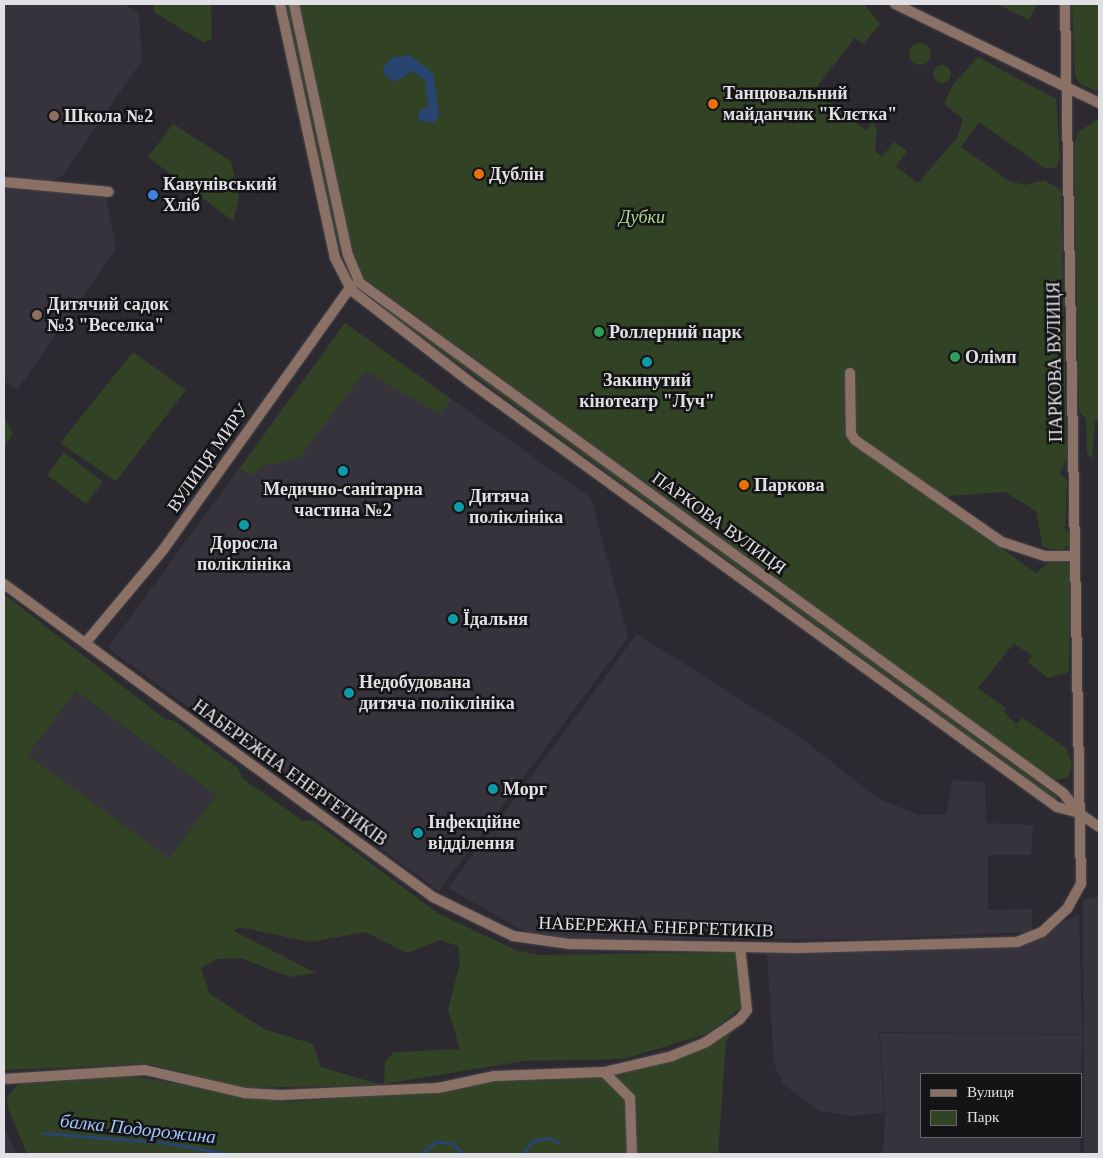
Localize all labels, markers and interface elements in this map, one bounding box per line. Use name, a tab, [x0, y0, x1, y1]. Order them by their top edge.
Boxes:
place label: Танцювальний майданчик "Клєтка"	[723, 83, 897, 126]
marker: Танцювальний майданчик "Клєтка"	[707, 98, 719, 110]
place label: Школа №2	[64, 105, 153, 127]
marker: Школа №2	[48, 110, 60, 122]
place label: Дублін	[489, 163, 544, 185]
marker: Дублін	[473, 168, 485, 180]
place label: Кавунівський Хліб	[163, 174, 277, 216]
marker: Кавунівський Хліб	[147, 189, 159, 201]
park label: Дубки	[619, 206, 665, 228]
street label: ПАРКОВА ВУЛИЦЯ	[1043, 282, 1067, 442]
place label: Дитячий садок №3 "Веселка"	[47, 294, 169, 336]
marker: Дитячий садок №3 "Веселка"	[31, 309, 43, 321]
place label: Роллерний парк	[609, 321, 742, 343]
marker: Роллерний парк	[593, 326, 605, 338]
place label: Олімп	[965, 346, 1017, 368]
marker: Олімп	[949, 351, 961, 363]
marker: Закинутий кінотеатр "Луч"	[641, 356, 653, 368]
place label: Закинутий кінотеатр "Луч"	[579, 370, 715, 412]
street label: ВУЛИЦЯ МИРУ	[163, 400, 253, 516]
marker: Медично-санітарна частина №2	[337, 465, 349, 477]
street label: ПАРКОВА ВУЛИЦЯ	[648, 467, 790, 579]
place label: Паркова	[754, 474, 824, 496]
place label: Медично-санітарна частина №2	[263, 479, 423, 522]
marker: Паркова	[738, 479, 750, 491]
place label: Дитяча поліклініка	[469, 486, 563, 528]
marker: Дитяча поліклініка	[453, 501, 465, 513]
marker: Доросла поліклініка	[238, 519, 250, 531]
place label: Доросла поліклініка	[197, 533, 291, 576]
place label: Їдальня	[463, 608, 528, 630]
marker: Їдальня	[447, 613, 459, 625]
place label: Недобудована дитяча поліклініка	[359, 672, 515, 714]
marker: Недобудована дитяча поліклініка	[343, 687, 355, 699]
street label: НАБЕРЕЖНА ЕНЕРГЕТИКІВ	[188, 695, 392, 851]
place label: Морг	[503, 778, 547, 800]
marker: Морг	[487, 783, 499, 795]
place label: Інфекційне відділення	[428, 812, 520, 854]
marker: Інфекційне відділення	[412, 827, 424, 839]
street label: НАБЕРЕЖНА ЕНЕРГЕТИКІВ	[538, 912, 774, 942]
legend	[920, 1073, 1083, 1138]
text: Вулиця	[967, 1084, 1014, 1100]
water label: балка Подорожина	[59, 1109, 217, 1149]
text: Парк	[967, 1109, 999, 1125]

